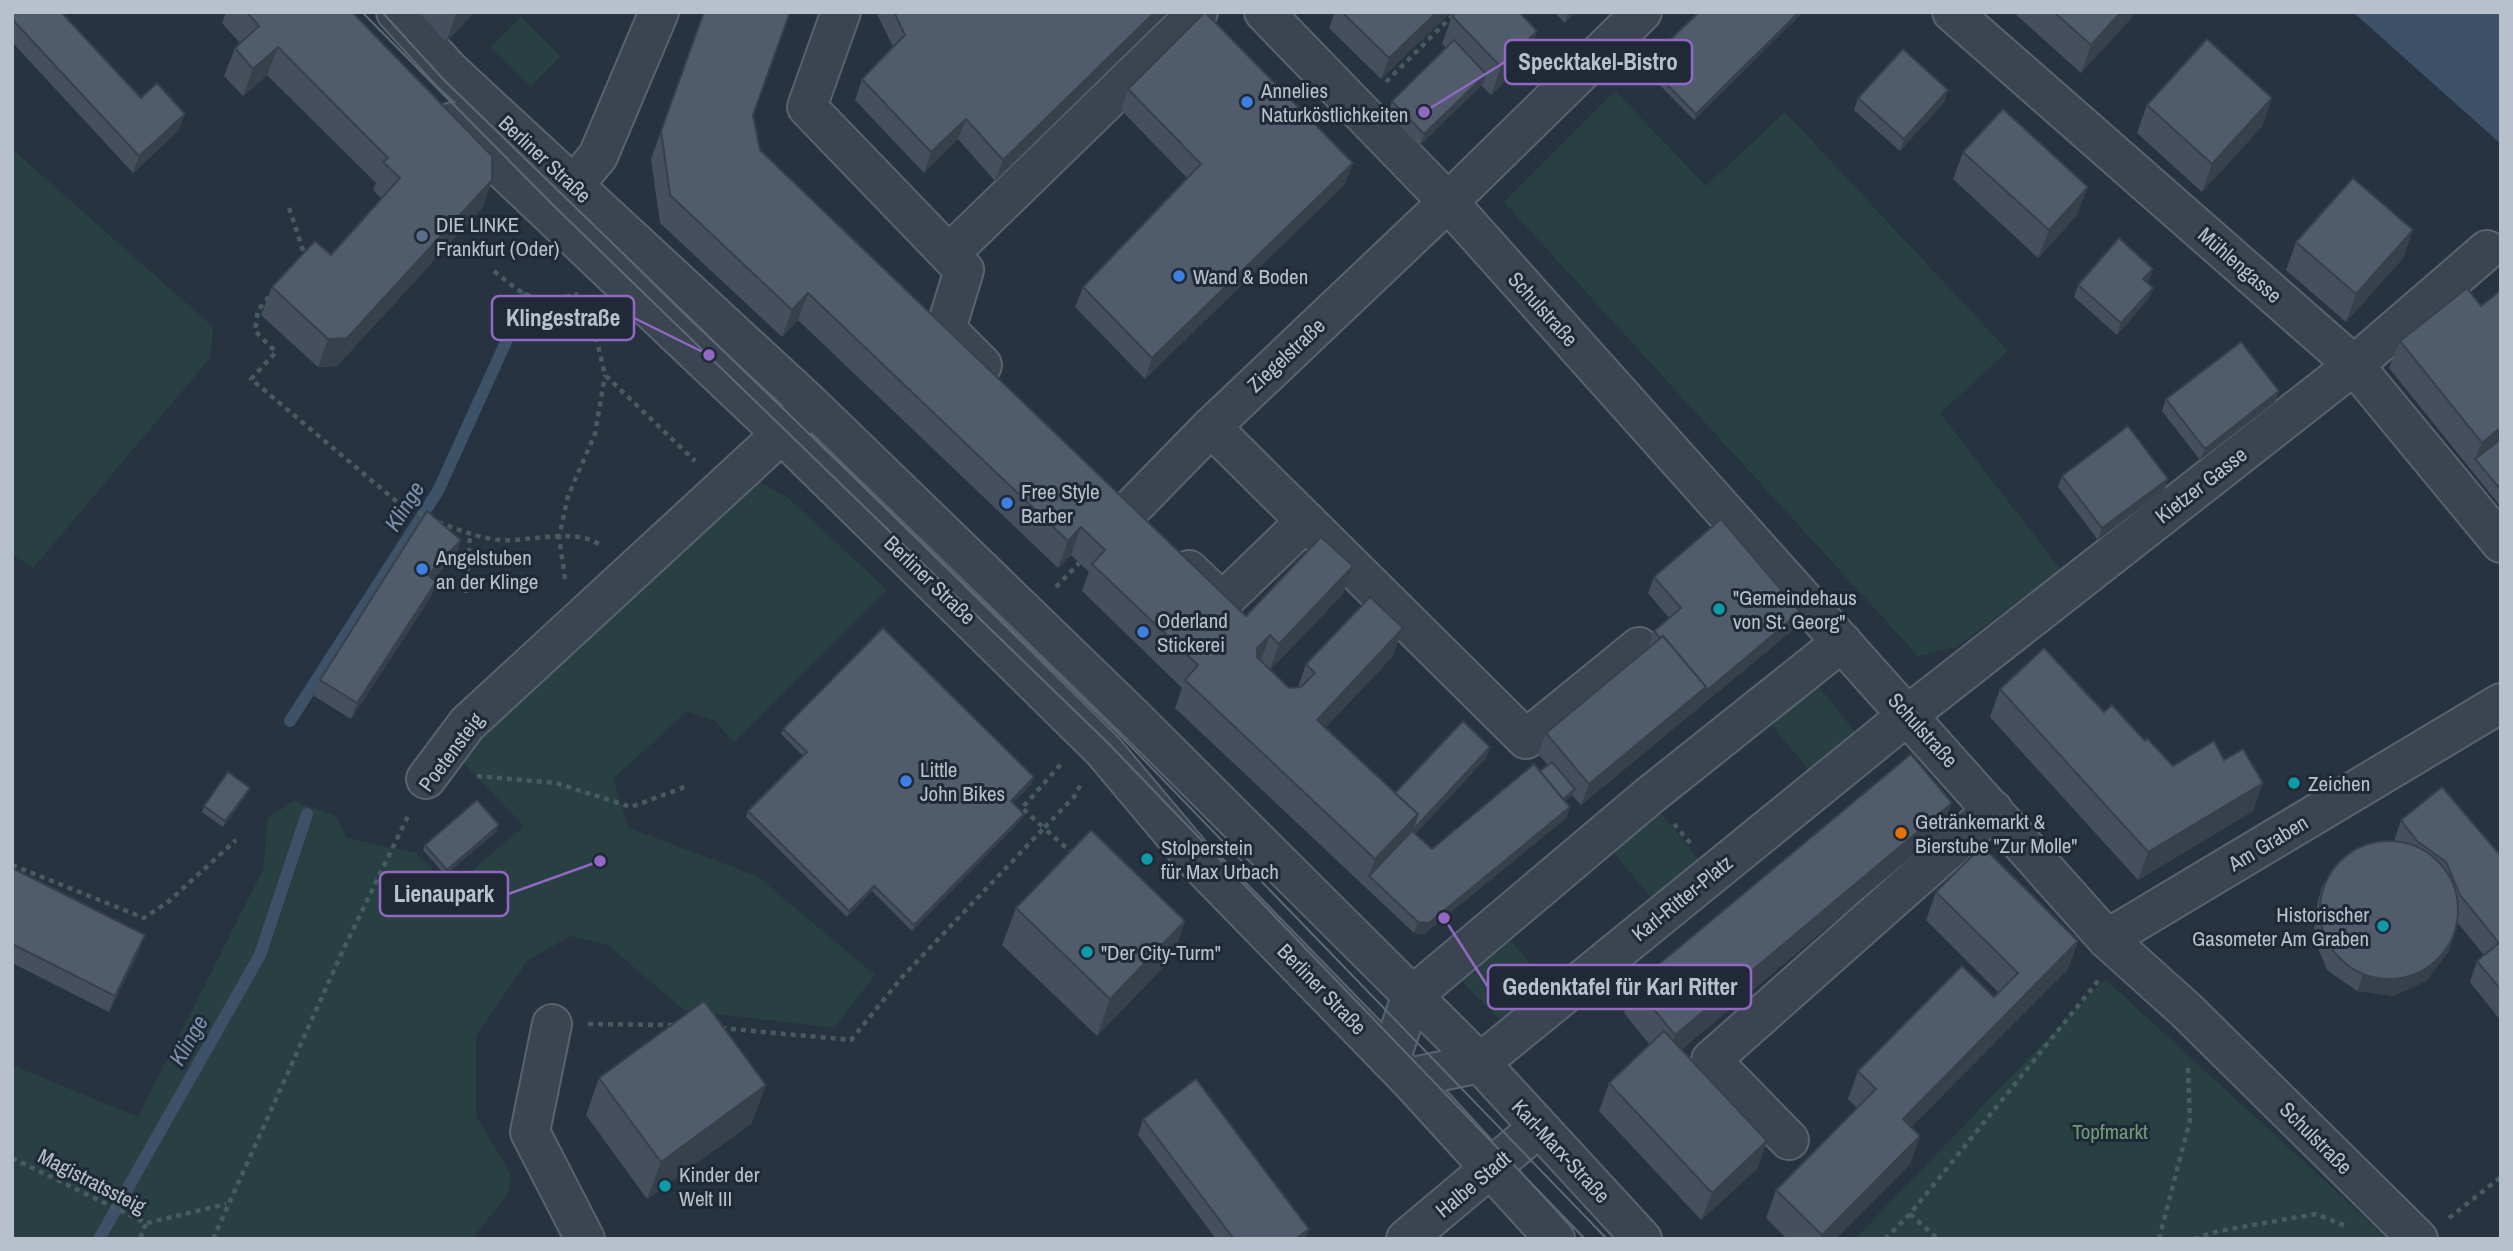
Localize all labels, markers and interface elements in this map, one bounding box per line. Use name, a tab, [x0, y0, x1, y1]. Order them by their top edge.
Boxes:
callout: Specktakel-Bistro	[1505, 40, 1692, 84]
text: Specktakel-Bistro	[1518, 46, 1678, 77]
place label: Annelies Naturköstlichkeiten	[1260, 76, 1408, 129]
marker: Annelies Naturköstlichkeiten	[1239, 94, 1255, 110]
street label: Berliner Straße	[492, 109, 598, 209]
place label: DIE LINKE Frankfurt (Oder)	[436, 210, 559, 263]
street label: Mühlengasse	[2192, 220, 2288, 310]
marker: DIE LINKE Frankfurt (Oder)	[414, 228, 430, 244]
place label: Wand & Boden	[1193, 262, 1308, 291]
street label: Schulstraße	[1501, 265, 1585, 353]
marker: Wand & Boden	[1171, 268, 1187, 284]
callout: Klingestraße	[492, 296, 634, 340]
text: Klingestraße	[506, 302, 620, 333]
street label: Ziegelstraße	[1241, 311, 1331, 399]
street label: Kietzer Gasse	[2149, 440, 2253, 530]
water label: Klinge	[377, 475, 431, 537]
place label: Free Style Barber	[1021, 477, 1099, 530]
marker: Free Style Barber	[999, 495, 1015, 511]
street label: Berliner Straße	[878, 529, 982, 631]
place label: Angelstuben an der Klinge	[435, 543, 538, 596]
marker: Angelstuben an der Klinge	[414, 561, 430, 577]
place label: "Gemeindehaus von St. Georg"	[1733, 583, 1857, 636]
marker: "Gemeindehaus von St. Georg"	[1711, 601, 1727, 617]
place label: Oderland Stickerei	[1157, 606, 1228, 659]
marker: Oderland Stickerei	[1135, 624, 1151, 640]
street label: Schulstraße	[1881, 686, 1965, 774]
street label: Poetensteig	[412, 706, 490, 797]
place label: Little John Bikes	[920, 755, 1005, 808]
place label: Zeichen	[2308, 769, 2370, 798]
marker: Little John Bikes	[898, 773, 914, 789]
marker: Zeichen	[2286, 775, 2302, 791]
place label: Getränkemarkt & Bierstube "Zur Molle"	[1915, 807, 2077, 860]
street label: Am Graben	[2222, 808, 2313, 879]
marker: Getränkemarkt & Bierstube "Zur Molle"	[1893, 825, 1909, 841]
place label: Stolperstein für Max Urbach	[1161, 833, 1279, 886]
street label: Karl-Ritter-Platz	[1625, 848, 1739, 948]
marker: Stolperstein für Max Urbach	[1139, 851, 1155, 867]
callout: Lienaupark	[380, 872, 508, 916]
text: Lienaupark	[394, 878, 495, 909]
place label: Historischer Gasometer Am Graben	[2192, 900, 2369, 953]
marker: Historischer Gasometer Am Graben	[2375, 918, 2391, 934]
street label: Berliner Straße	[1271, 937, 1373, 1041]
place label: "Der City-Turm"	[1101, 938, 1221, 967]
marker: "Der City-Turm"	[1079, 944, 1095, 960]
callout: Gedenktafel für Karl Ritter	[1488, 965, 1751, 1009]
text: Gedenktafel für Karl Ritter	[1503, 971, 1738, 1002]
water label: Klinge	[161, 1009, 215, 1071]
street label: Karl-Marx-Straße	[1505, 1093, 1617, 1209]
street label: Schulstraße	[2273, 1095, 2359, 1181]
park label: Topfmarkt	[2072, 1117, 2148, 1146]
street label: Magistratssteig	[33, 1141, 151, 1221]
street label: Halbe Stadt	[1429, 1144, 1517, 1224]
place label: Kinder der Welt III	[679, 1160, 760, 1213]
marker: Kinder der Welt III	[657, 1178, 673, 1194]

